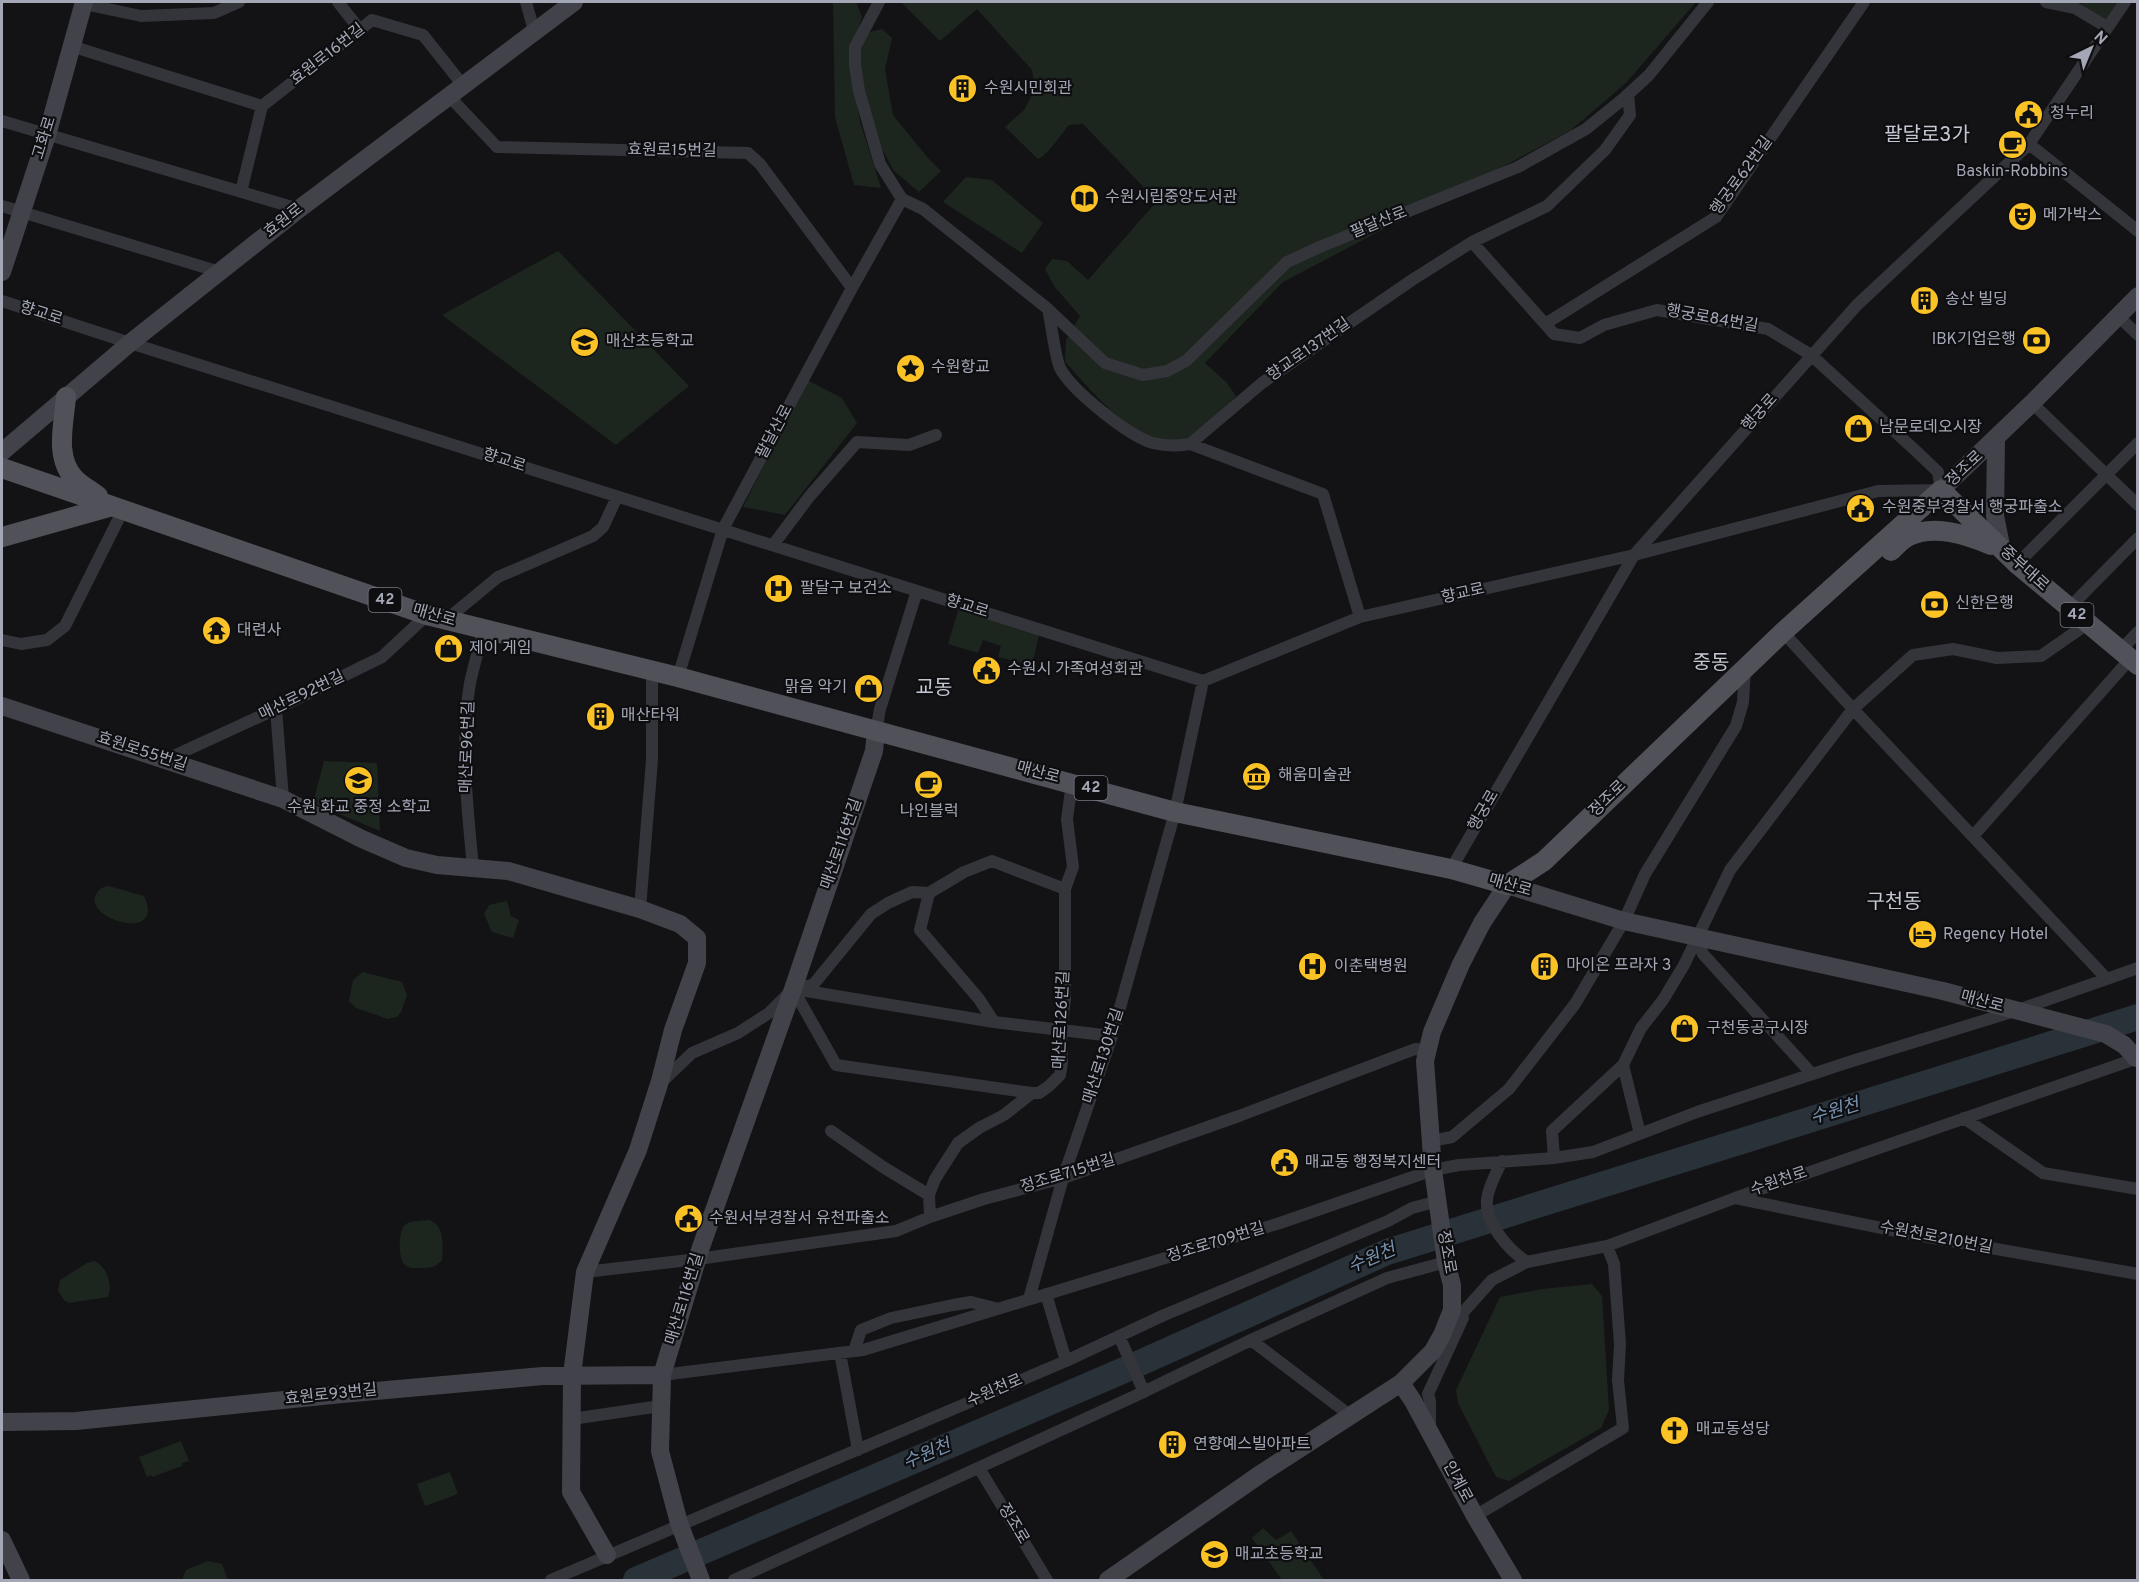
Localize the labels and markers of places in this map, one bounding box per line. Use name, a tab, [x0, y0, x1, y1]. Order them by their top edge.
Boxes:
building icon: 수원시민회관	[947, 73, 979, 105]
place label: 수원시민회관	[984, 79, 1073, 99]
public building icon: 청누리	[2013, 98, 2045, 130]
place label: 청누리	[2050, 104, 2094, 124]
cafe icon: Baskin-Robbins	[1996, 128, 2028, 160]
place label: Baskin-Robbins	[1956, 162, 2068, 182]
library icon: 수원시립중앙도서관	[1068, 182, 1100, 214]
place label: 수원시립중앙도서관	[1105, 188, 1238, 208]
theatre icon: 메가박스	[2006, 200, 2038, 232]
place label: 메가박스	[2043, 206, 2102, 226]
building icon: 송산 빌딩	[1908, 284, 1940, 316]
place label: 송산 빌딩	[1945, 290, 2008, 310]
bank icon: IBK기업은행	[2021, 324, 2053, 356]
school or university icon: 매산초등학교	[569, 326, 601, 358]
place label: IBK기업은행	[1932, 330, 2016, 350]
place label: 매산초등학교	[606, 332, 694, 352]
place icon: 수원항교	[894, 352, 926, 384]
place label: 수원항교	[931, 358, 990, 378]
shop icon: 남문로데오시장	[1842, 412, 1874, 444]
place label: 남문로데오시장	[1879, 418, 1982, 438]
public building icon: 수원중부경찰서 행궁파출소	[1845, 492, 1877, 524]
place label: 수원중부경찰서 행궁파출소	[1882, 498, 2062, 518]
hospital icon: 팔달구 보건소	[763, 573, 795, 605]
place label: 팔달구 보건소	[800, 579, 892, 599]
bank icon: 신한은행	[1918, 588, 1950, 620]
place label: 신한은행	[1955, 594, 2014, 614]
temple icon: 대련사	[200, 615, 232, 647]
place label: 대련사	[237, 621, 281, 641]
shop icon: 제이 게임	[432, 633, 464, 665]
place label: 제이 게임	[469, 639, 532, 659]
public building icon: 수원시 가족여성회관	[970, 654, 1002, 686]
place label: 수원시 가족여성회관	[1007, 660, 1144, 680]
shop icon: 맑음 악기	[852, 672, 884, 704]
place label: 맑음 악기	[784, 678, 847, 698]
building icon: 매산타워	[584, 700, 616, 732]
place label: 매산타워	[621, 706, 680, 726]
museum icon: 해움미술관	[1241, 760, 1273, 792]
school or university icon: 수원 화교 중정 소학교	[343, 764, 375, 796]
place label: 해움미술관	[1278, 766, 1352, 786]
cafe icon: 나인블럭	[913, 768, 945, 800]
place label: 수원 화교 중정 소학교	[287, 798, 431, 818]
place label: 나인블럭	[900, 802, 958, 822]
hotel icon: Regency Hotel	[1906, 919, 1938, 951]
place label: Regency Hotel	[1943, 925, 2048, 945]
building icon: 마이온 프라자 3	[1529, 950, 1561, 982]
hospital icon: 이춘택병원	[1297, 951, 1329, 983]
place label: 마이온 프라자 3	[1566, 956, 1671, 976]
place label: 이춘택병원	[1334, 957, 1408, 977]
shop icon: 구천동공구시장	[1669, 1013, 1701, 1045]
place label: 구천동공구시장	[1706, 1019, 1809, 1039]
public building icon: 매교동 행정복지센터	[1268, 1147, 1300, 1179]
place label: 매교동 행정복지센터	[1305, 1153, 1441, 1173]
public building icon: 수원서부경찰서 유천파출소	[672, 1203, 704, 1235]
place label: 수원서부경찰서 유천파출소	[709, 1209, 889, 1229]
church icon: 매교동성당	[1659, 1414, 1691, 1446]
place label: 매교동성당	[1696, 1420, 1770, 1440]
building icon: 연향예스빌아파트	[1156, 1429, 1188, 1461]
place label: 연향예스빌아파트	[1193, 1435, 1311, 1455]
school or university icon: 매교초등학교	[1198, 1539, 1230, 1571]
place label: 매교초등학교	[1235, 1545, 1323, 1565]

